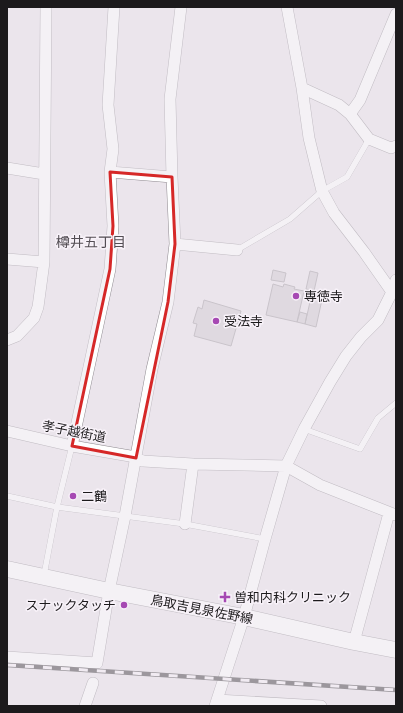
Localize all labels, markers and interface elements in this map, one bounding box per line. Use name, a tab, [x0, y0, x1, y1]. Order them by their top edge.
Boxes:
district label: 樽井五丁目	[56, 232, 126, 251]
place label: 専徳寺	[304, 287, 343, 305]
marker: 専徳寺	[291, 291, 301, 301]
place label: 受法寺	[224, 312, 263, 330]
marker: 受法寺	[211, 316, 221, 326]
street label: 孝子越街道	[40, 416, 108, 446]
place label: 二鶴	[81, 487, 107, 505]
marker: 二鶴	[68, 491, 78, 501]
place label: 曽和内科クリニック	[234, 588, 351, 606]
street label: 鳥取吉見泉佐野線	[149, 590, 255, 628]
marker: 曽和内科クリニック	[219, 591, 231, 603]
place label: スナックタッチ	[26, 596, 116, 614]
marker: スナックタッチ	[119, 600, 129, 610]

